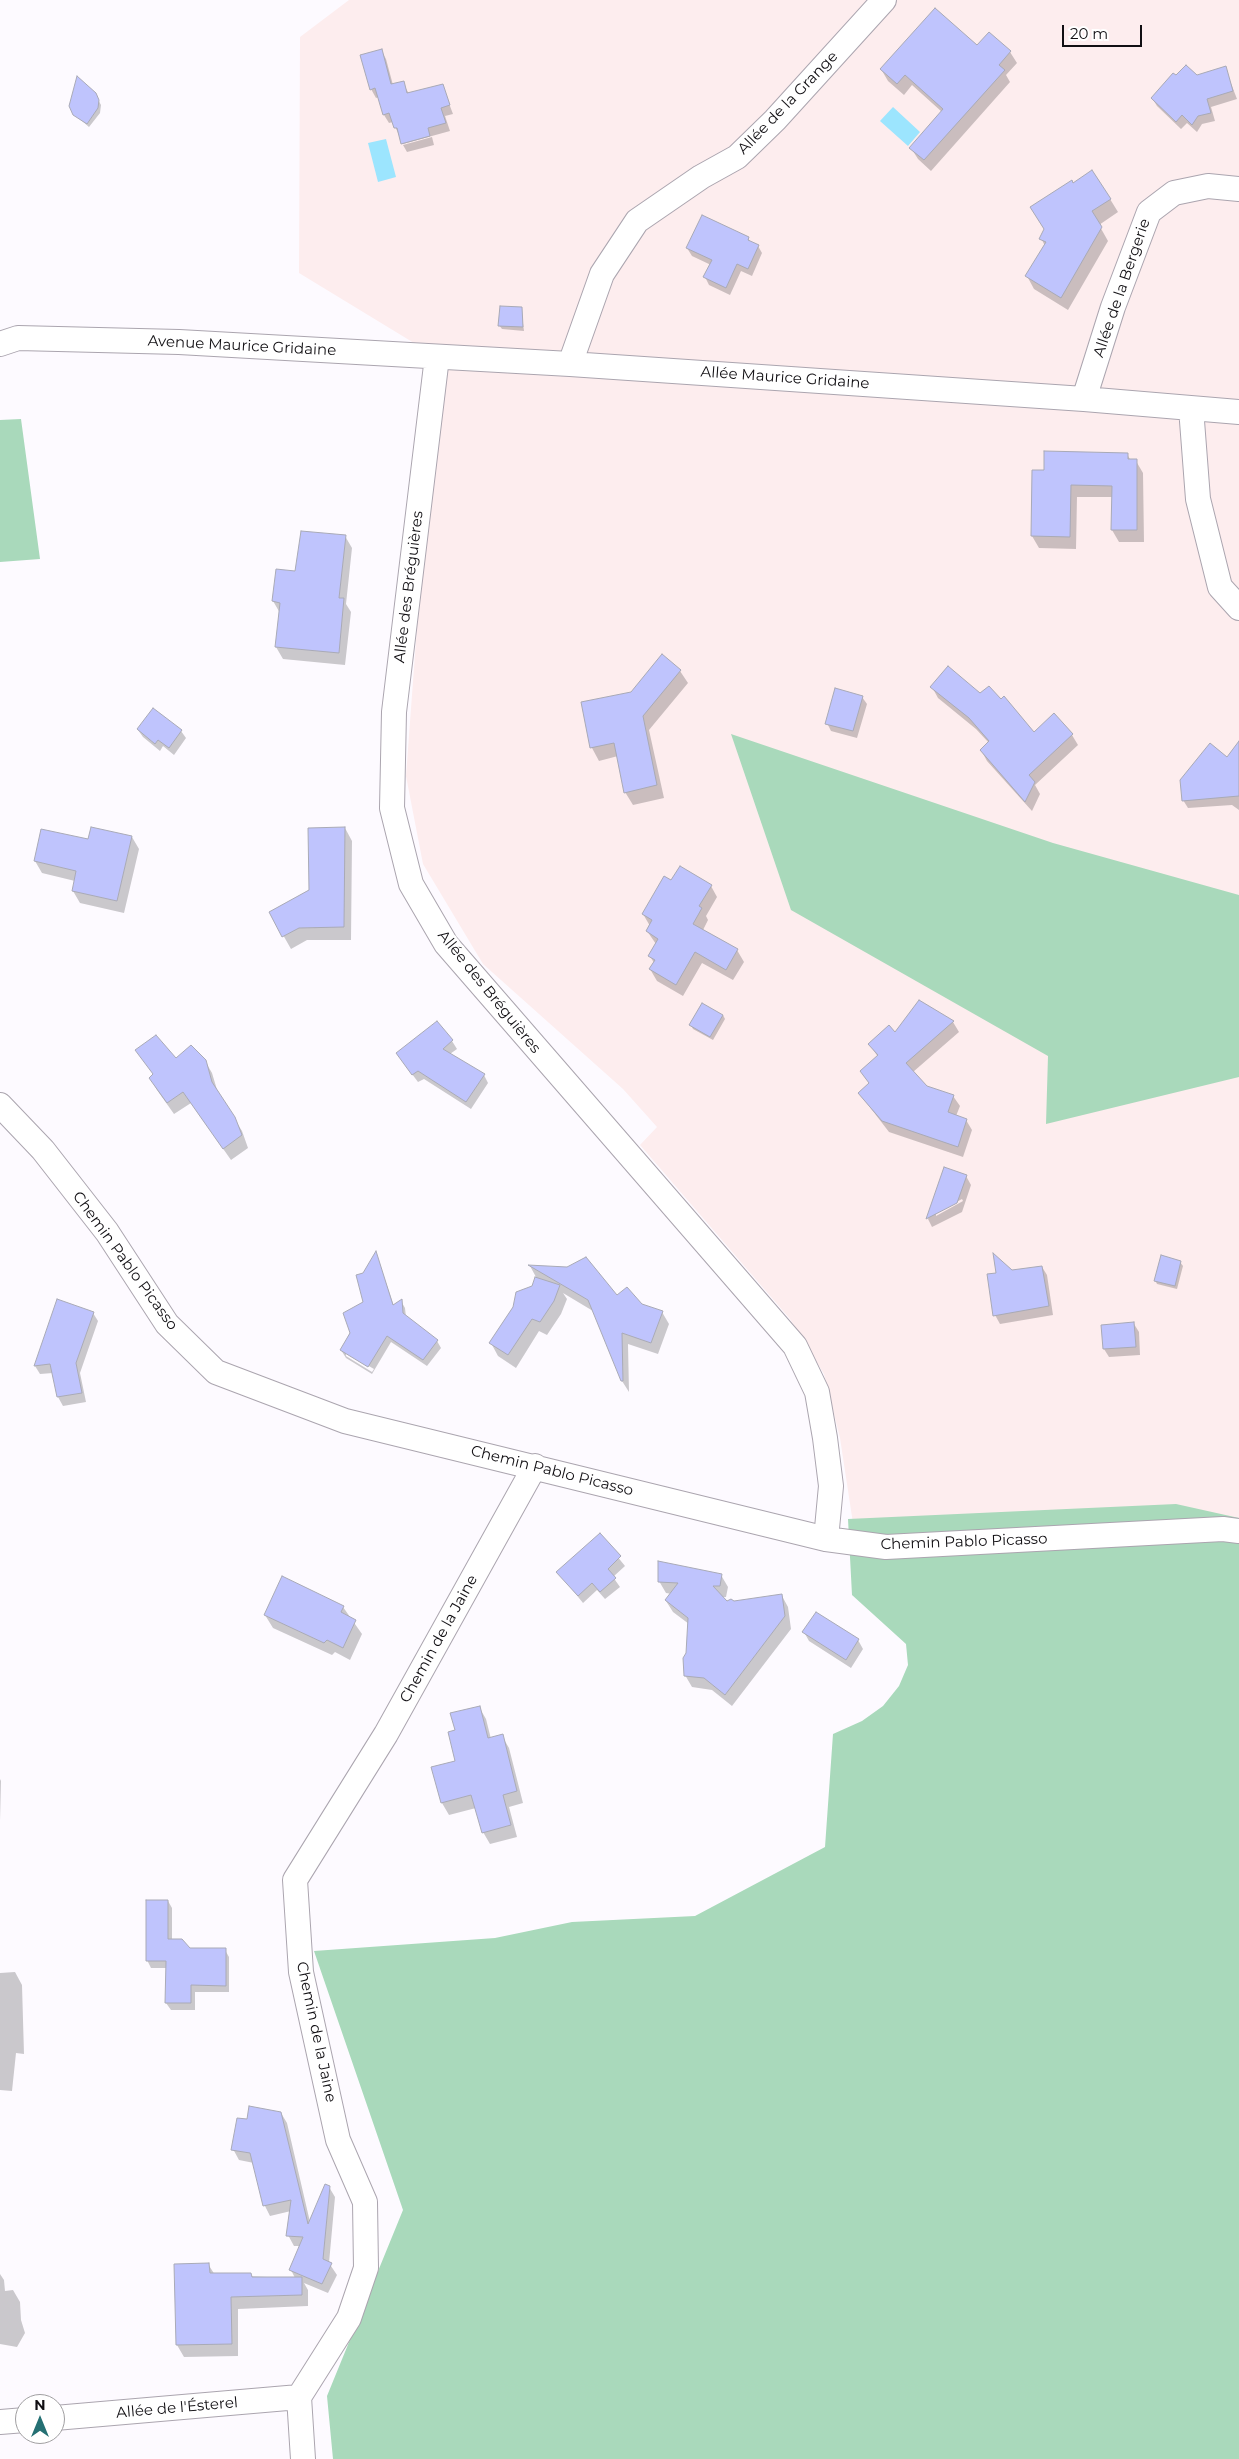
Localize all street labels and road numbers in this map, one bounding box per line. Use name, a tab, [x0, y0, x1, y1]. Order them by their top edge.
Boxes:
street label: Allée de la Grange	[734, 48, 842, 158]
street label: Allée de la Bergerie	[1090, 216, 1154, 360]
street label: Avenue Maurice Gridaine	[147, 332, 337, 360]
street label: Allée Maurice Gridaine	[700, 363, 870, 393]
street label: Allée des Bréguières	[391, 510, 427, 664]
street label: Allée des Bréguières	[434, 927, 544, 1057]
street label: Chemin Pablo Picasso	[69, 1188, 181, 1334]
street label: Chemin Pablo Picasso	[469, 1442, 635, 1500]
street label: Chemin Pablo Picasso	[880, 1530, 1048, 1554]
street label: Chemin de la Jaine	[396, 1572, 482, 1706]
street label: Chemin de la Jaine	[292, 1960, 340, 2104]
street label: Allée de l'Ésterel	[115, 2394, 239, 2422]

